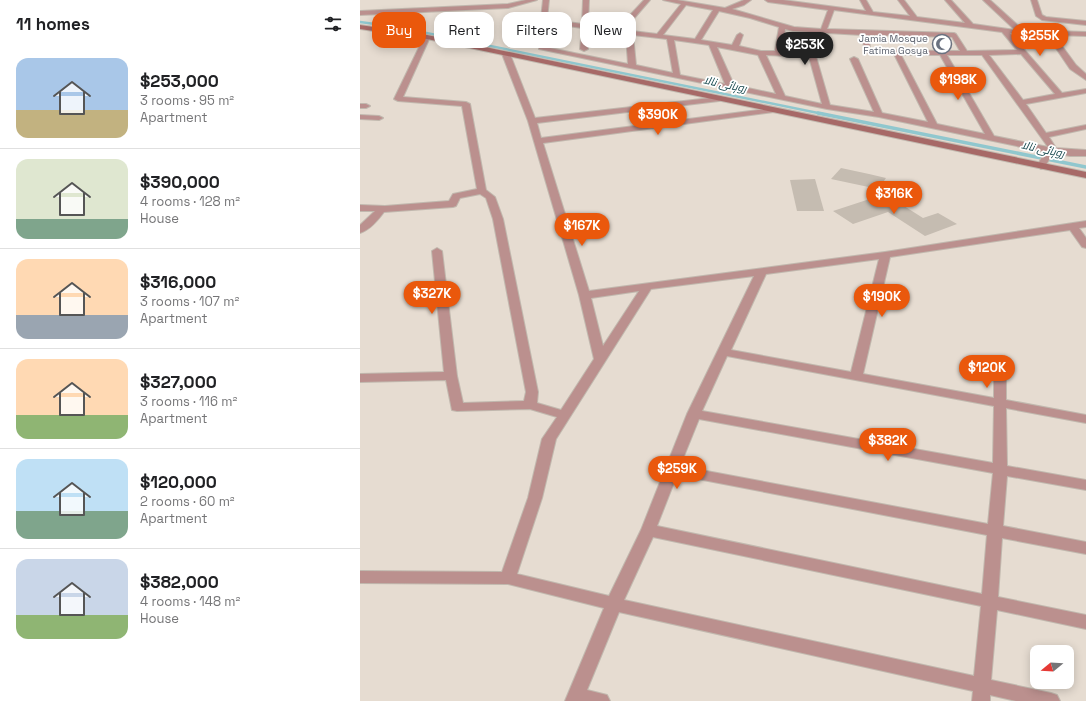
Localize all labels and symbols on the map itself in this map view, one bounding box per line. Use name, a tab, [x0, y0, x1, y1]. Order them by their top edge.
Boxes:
pin: $255K	[1012, 23, 1068, 57]
pin: $253K	[777, 32, 833, 66]
place label: Jamia Mosque Fatima Gosya	[859, 32, 928, 57]
mosque icon: Jamia Mosque Fatima Gosya	[931, 33, 953, 55]
pin: $198K	[930, 67, 986, 101]
water label: روہائی نالا	[702, 73, 749, 97]
pin: $390K	[630, 102, 686, 136]
water label: روہائی نالا	[1020, 138, 1067, 162]
pin: $316K	[866, 181, 922, 215]
pin: $167K	[554, 213, 610, 247]
pin: $327K	[404, 281, 460, 315]
pin: $190K	[854, 284, 910, 318]
pin: $120K	[959, 355, 1015, 389]
pin: $382K	[860, 428, 916, 462]
pin: $259K	[649, 456, 705, 490]
north arrow	[1030, 645, 1074, 689]

